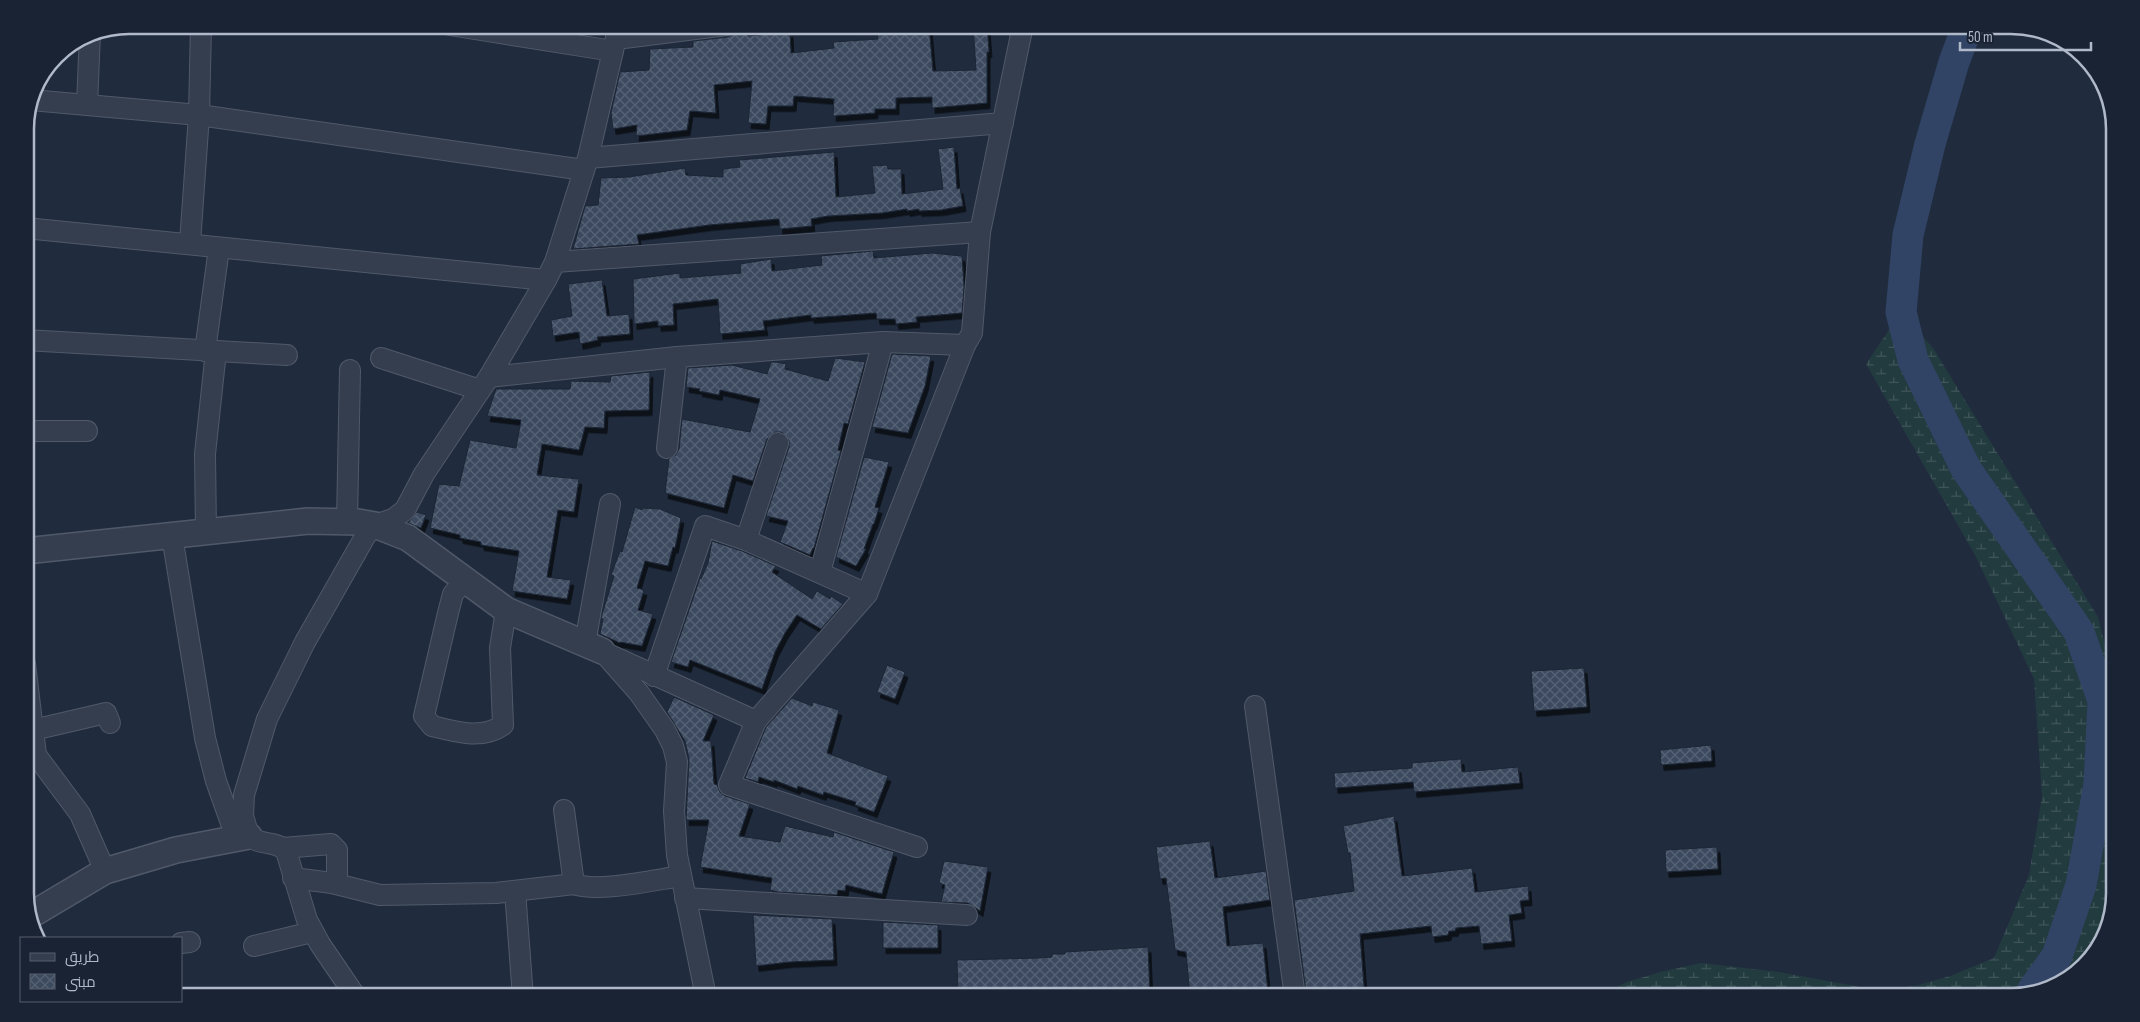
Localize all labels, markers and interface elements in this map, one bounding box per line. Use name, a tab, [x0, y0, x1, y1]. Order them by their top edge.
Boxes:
scale bar	[1960, 20, 2091, 52]
text: 50 m	[1968, 28, 1993, 47]
legend	[20, 937, 182, 1002]
text: طريق	[65, 948, 99, 967]
text: مبنى	[65, 973, 96, 992]

